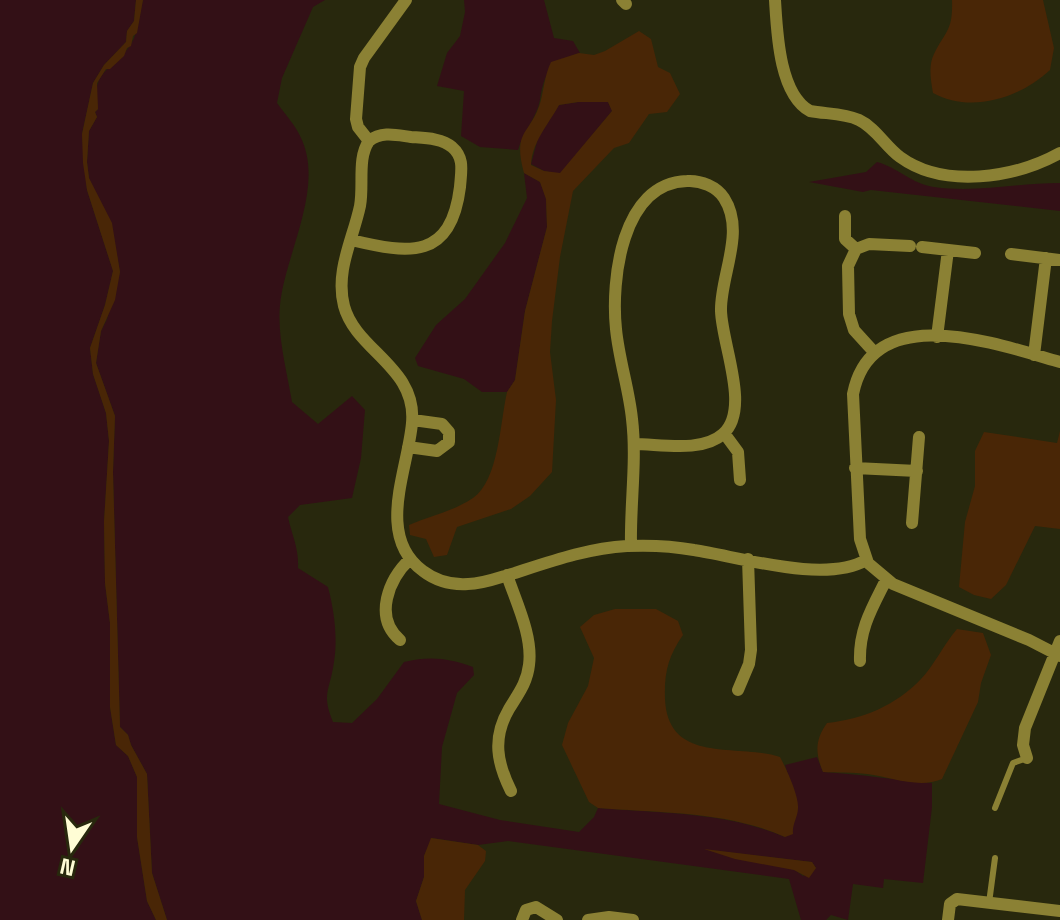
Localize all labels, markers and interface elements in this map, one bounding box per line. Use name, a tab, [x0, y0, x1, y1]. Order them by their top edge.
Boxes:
north arrow	[32, 808, 112, 888]
text: N	[57, 852, 78, 883]

